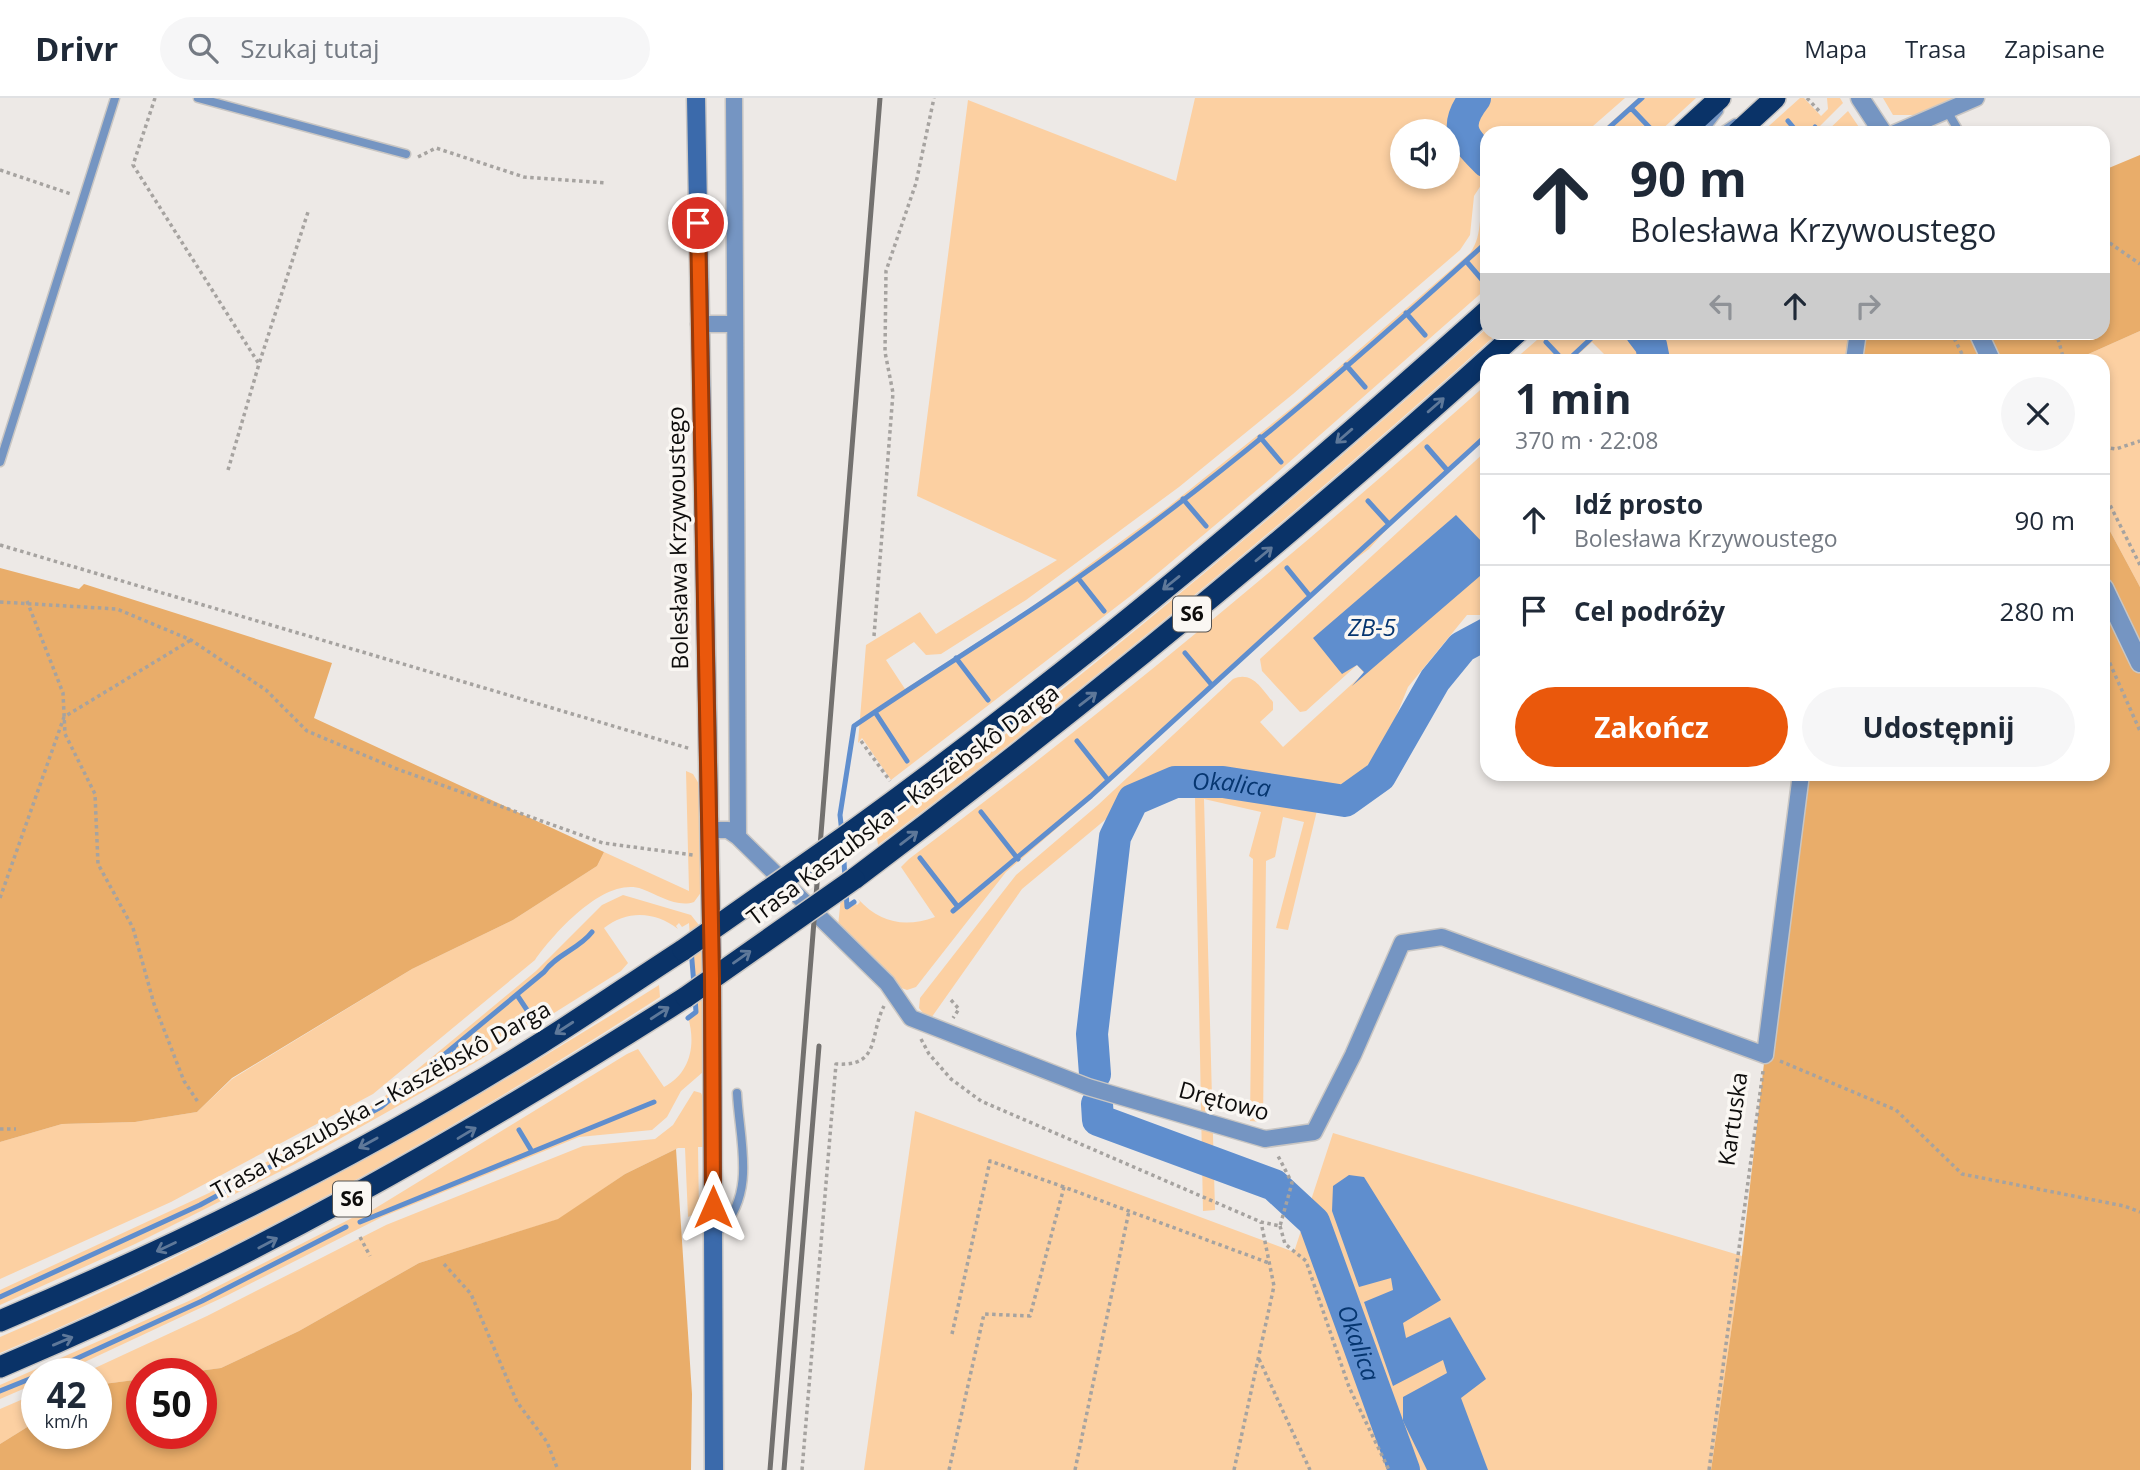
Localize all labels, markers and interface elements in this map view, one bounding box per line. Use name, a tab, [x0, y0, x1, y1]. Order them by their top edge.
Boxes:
search box	[160, 17, 650, 80]
text: Drivr	[35, 26, 118, 71]
icon: search	[184, 29, 222, 67]
text: Szukaj tutaj	[240, 30, 380, 66]
text: Mapa	[1804, 32, 1867, 65]
text: Trasa	[1905, 32, 1966, 65]
text: Zapisane	[2004, 32, 2105, 65]
map controls	[1390, 119, 1460, 189]
button: sound	[1390, 119, 1460, 189]
text: 90 m	[1630, 145, 1747, 211]
icon: ahead	[1515, 154, 1606, 245]
pin	[668, 193, 728, 253]
icon: arrive	[679, 204, 717, 242]
text: Bolesława Krzywoustego	[1630, 208, 1997, 251]
icon: left	[1703, 287, 1741, 325]
icon: ahead	[1776, 287, 1814, 325]
icon: right	[1849, 287, 1887, 325]
text: 1 min	[1515, 369, 1632, 426]
button: close	[2001, 377, 2075, 451]
one-way arrow	[1426, 397, 1444, 413]
street label: Bolesława Krzywoustego	[659, 406, 695, 670]
text: 370 m · 22:08	[1515, 424, 1658, 456]
one-way arrow	[1335, 428, 1353, 444]
text: Idź prosto	[1574, 486, 1703, 522]
icon: ahead	[1515, 501, 1553, 539]
text: 90 m	[2014, 502, 2075, 538]
text: Bolesława Krzywoustego	[1574, 522, 1838, 554]
one-way arrow	[1255, 546, 1273, 562]
one-way arrow	[1163, 575, 1181, 591]
icon: arrive	[1515, 592, 1553, 630]
text: Cel podróży	[1574, 593, 1725, 629]
text: 280 m	[2000, 593, 2075, 629]
road number: S6	[1173, 596, 1211, 632]
water label: ZB-5	[1347, 610, 1396, 643]
street label: Trasa Kaszubska – Kaszëbskô Darga	[740, 676, 1065, 932]
button: Zakończ	[1515, 687, 1788, 767]
button: Udostępnij	[1802, 687, 2075, 767]
one-way arrow	[1079, 691, 1097, 706]
water label: Okalica	[1192, 764, 1274, 804]
one-way arrow	[899, 831, 918, 846]
one-way arrow	[732, 950, 751, 965]
street label: Trasa Kaszubska – Kaszëbskô Darga	[205, 992, 556, 1206]
one-way arrow	[650, 1005, 670, 1019]
one-way arrow	[555, 1021, 574, 1035]
street label: Kartuska	[1710, 1070, 1754, 1168]
street label: Drętowo	[1175, 1073, 1273, 1127]
one-way arrow	[457, 1126, 477, 1140]
one-way arrow	[358, 1136, 378, 1150]
position arrow	[676, 1170, 750, 1244]
road number: S6	[333, 1182, 371, 1216]
one-way arrow	[257, 1235, 278, 1249]
one-way arrow	[155, 1241, 177, 1254]
water label: Okalica	[1330, 1300, 1389, 1386]
one-way arrow	[52, 1333, 73, 1346]
speed limit sign: 50	[126, 1358, 217, 1449]
text: 42	[46, 1371, 87, 1418]
text: km/h	[45, 1409, 88, 1433]

